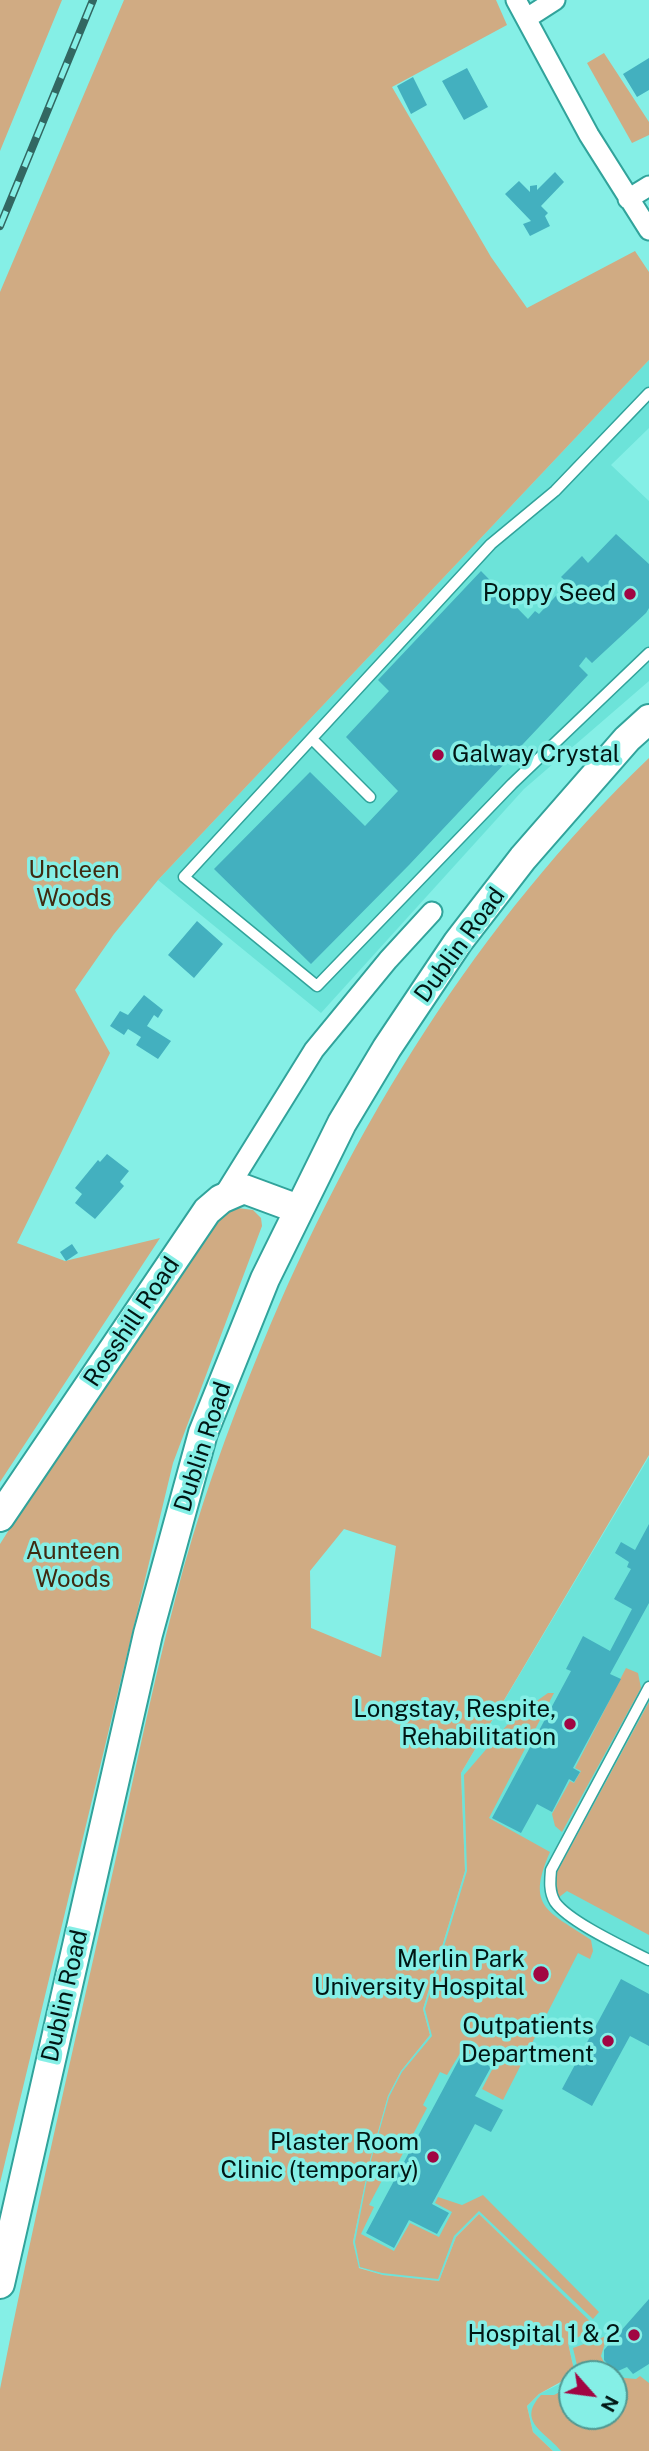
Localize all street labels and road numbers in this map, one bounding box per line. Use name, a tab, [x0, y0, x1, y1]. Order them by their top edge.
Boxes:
street label: Dublin Road	[409, 882, 511, 1008]
street label: Rosshill Road	[78, 1252, 186, 1392]
street label: Dublin Road	[168, 1378, 238, 1516]
street label: Dublin Road	[36, 1927, 94, 2065]

